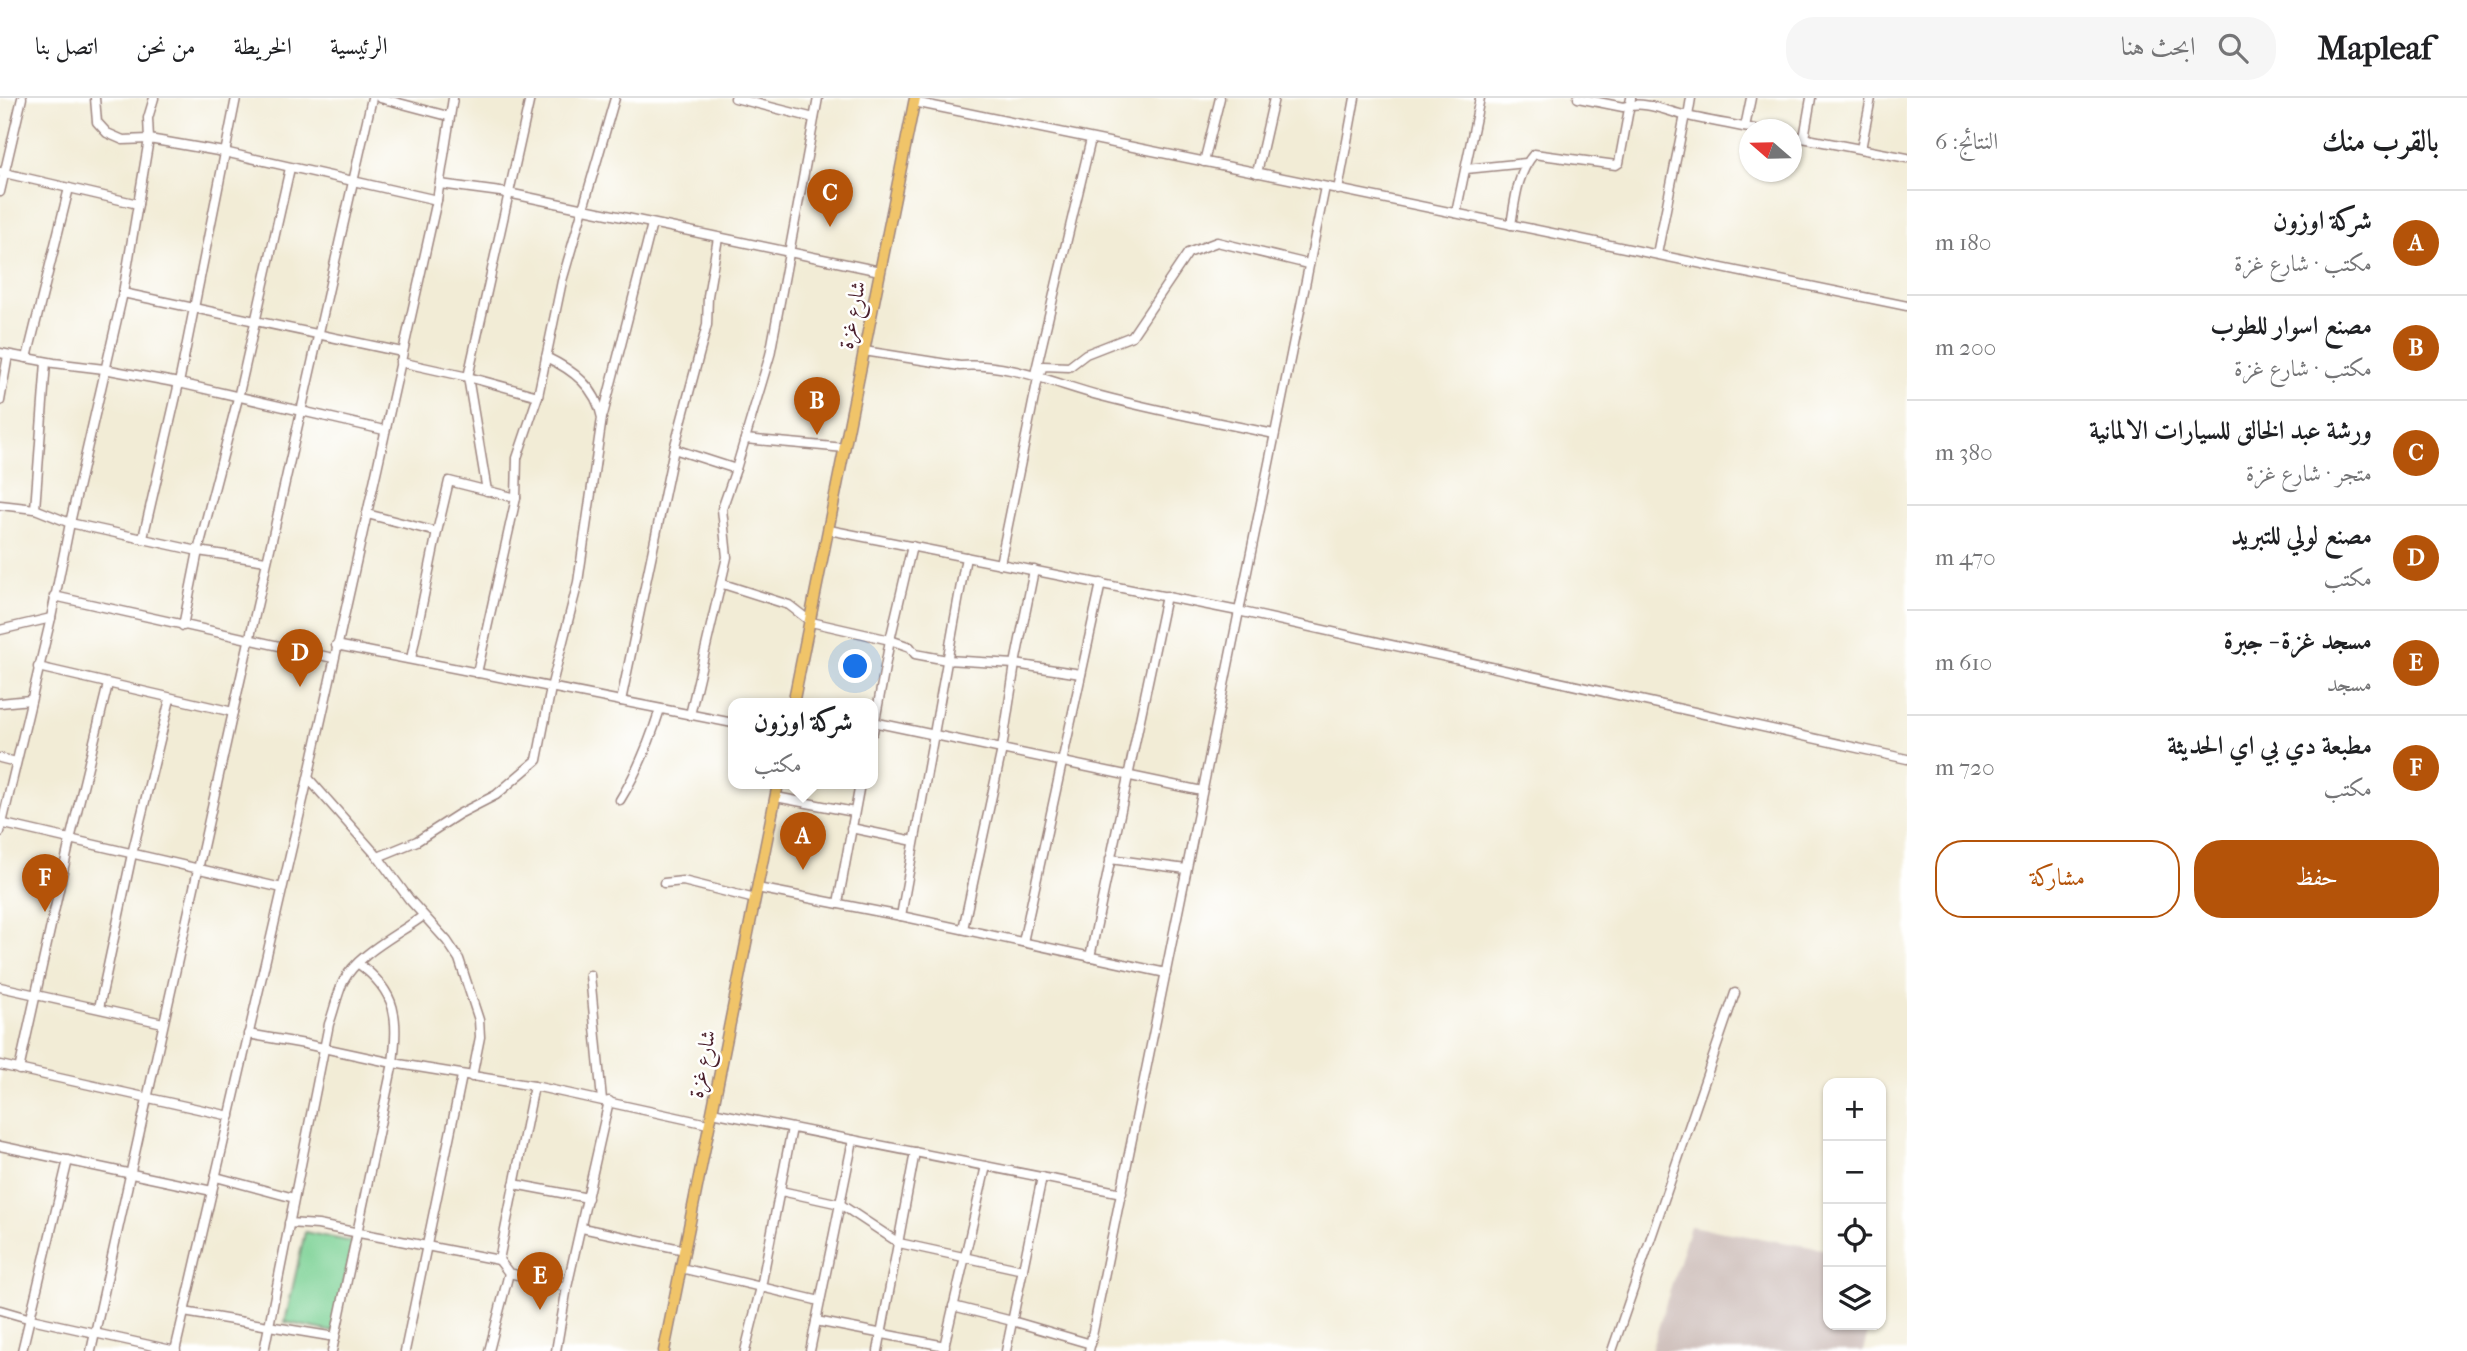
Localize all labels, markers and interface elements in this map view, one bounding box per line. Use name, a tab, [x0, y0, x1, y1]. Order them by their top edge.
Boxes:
search box	[1786, 17, 2276, 80]
icon: search	[2214, 29, 2252, 67]
text: Mapleaf	[2318, 29, 2432, 68]
text: ابحث هنا	[2121, 31, 2196, 62]
text: اتصل بنا	[35, 32, 98, 60]
text: من نحن	[136, 32, 196, 60]
text: الخريطة	[234, 32, 292, 60]
text: الرئيسية	[330, 32, 388, 60]
north arrow	[1739, 119, 1802, 182]
text: بالقرب منك	[2322, 124, 2439, 159]
text: النتائج: 6	[1935, 128, 1998, 155]
pin: C	[807, 169, 853, 227]
text: شركة اوزون	[2273, 205, 2372, 236]
text: 180 m	[1935, 229, 1992, 256]
text: A	[2409, 229, 2423, 256]
text: مكتب · شارع غزة	[2234, 250, 2372, 277]
street label: شارع غزة	[834, 279, 876, 352]
text: مصنع اسوار للطوب	[2210, 310, 2372, 341]
text: 200 m	[1935, 334, 1996, 361]
text: B	[2409, 334, 2423, 361]
text: مكتب · شارع غزة	[2234, 355, 2372, 382]
pin: B	[794, 377, 840, 435]
text: ورشة عبد الخالق للسيارات الالمانية	[2089, 415, 2372, 446]
text: 380 m	[1935, 439, 1993, 466]
text: C	[2408, 439, 2424, 466]
text: متجر · شارع غزة	[2246, 460, 2372, 487]
text: مصنع لولي للتبريد	[2231, 520, 2372, 551]
text: 470 m	[1935, 544, 1996, 571]
text: D	[2407, 544, 2425, 571]
text: مكتب	[2324, 565, 2372, 592]
text: مسجد غزة - جبرة	[2224, 625, 2372, 656]
pin: D	[277, 629, 323, 687]
your location	[838, 649, 872, 683]
text: 610 m	[1935, 649, 1992, 676]
text: E	[2409, 649, 2423, 676]
text: مسجد	[2327, 670, 2372, 697]
popup	[728, 698, 878, 789]
text: شركة اوزون	[753, 706, 853, 737]
text: مطبعة دي بي اي الحديثة	[2167, 730, 2372, 761]
text: مكتب	[753, 751, 802, 778]
text: 720 m	[1935, 754, 1995, 781]
text: F	[2410, 754, 2422, 781]
text: مكتب	[2324, 775, 2372, 802]
pin: A	[780, 812, 826, 870]
button: مشاركة	[1935, 840, 2180, 918]
button: حفظ	[2194, 840, 2439, 918]
pin: F	[22, 854, 68, 912]
street label: شارع غزة	[684, 1028, 726, 1101]
map controls	[1823, 1078, 1886, 1330]
button: +	[1823, 1078, 1886, 1141]
button: −	[1823, 1141, 1886, 1204]
button: locate	[1823, 1204, 1886, 1267]
pin: E	[517, 1252, 563, 1310]
button: layers	[1823, 1267, 1886, 1330]

